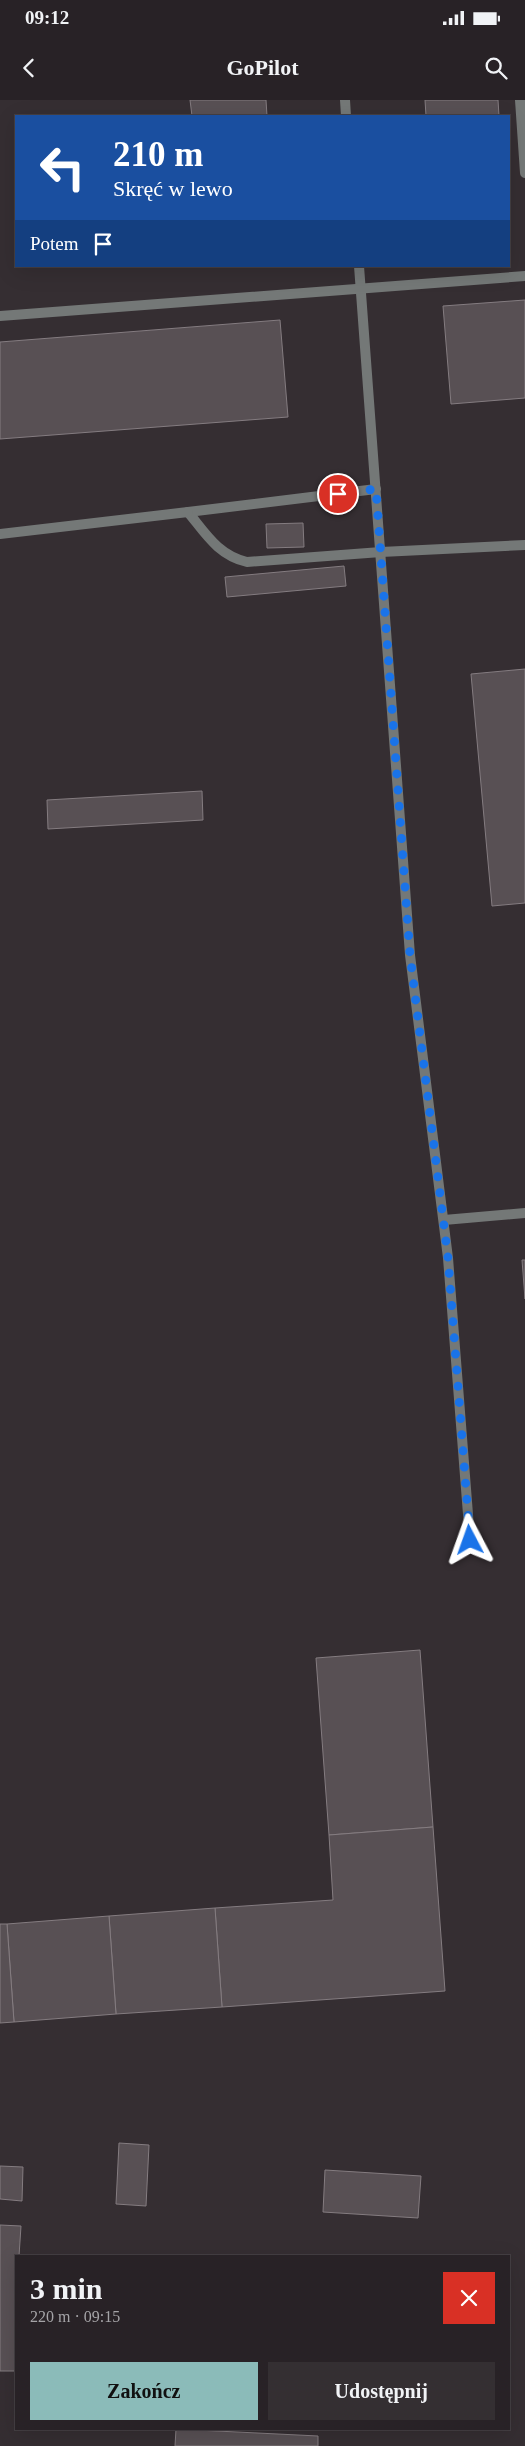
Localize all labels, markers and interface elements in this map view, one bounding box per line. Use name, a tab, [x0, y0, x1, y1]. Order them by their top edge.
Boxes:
text: 09:12	[25, 7, 69, 28]
icon: back	[15, 54, 43, 82]
icon: search	[482, 54, 510, 82]
text: GoPilot	[226, 55, 299, 80]
icon: left	[30, 135, 95, 200]
text: 210 m	[113, 135, 203, 174]
text: Skręć w lewo	[113, 176, 233, 201]
icon: arrive	[89, 230, 117, 258]
text: Potem	[30, 233, 79, 254]
pin	[317, 473, 359, 515]
icon: arrive	[324, 480, 352, 508]
position arrow	[443, 1513, 495, 1565]
text: 3 min	[30, 2272, 103, 2305]
button: close	[443, 2272, 495, 2324]
text: 220 m · 09:15	[30, 2308, 120, 2325]
button: Zakończ	[30, 2362, 258, 2420]
button: Udostępnij	[268, 2362, 495, 2420]

